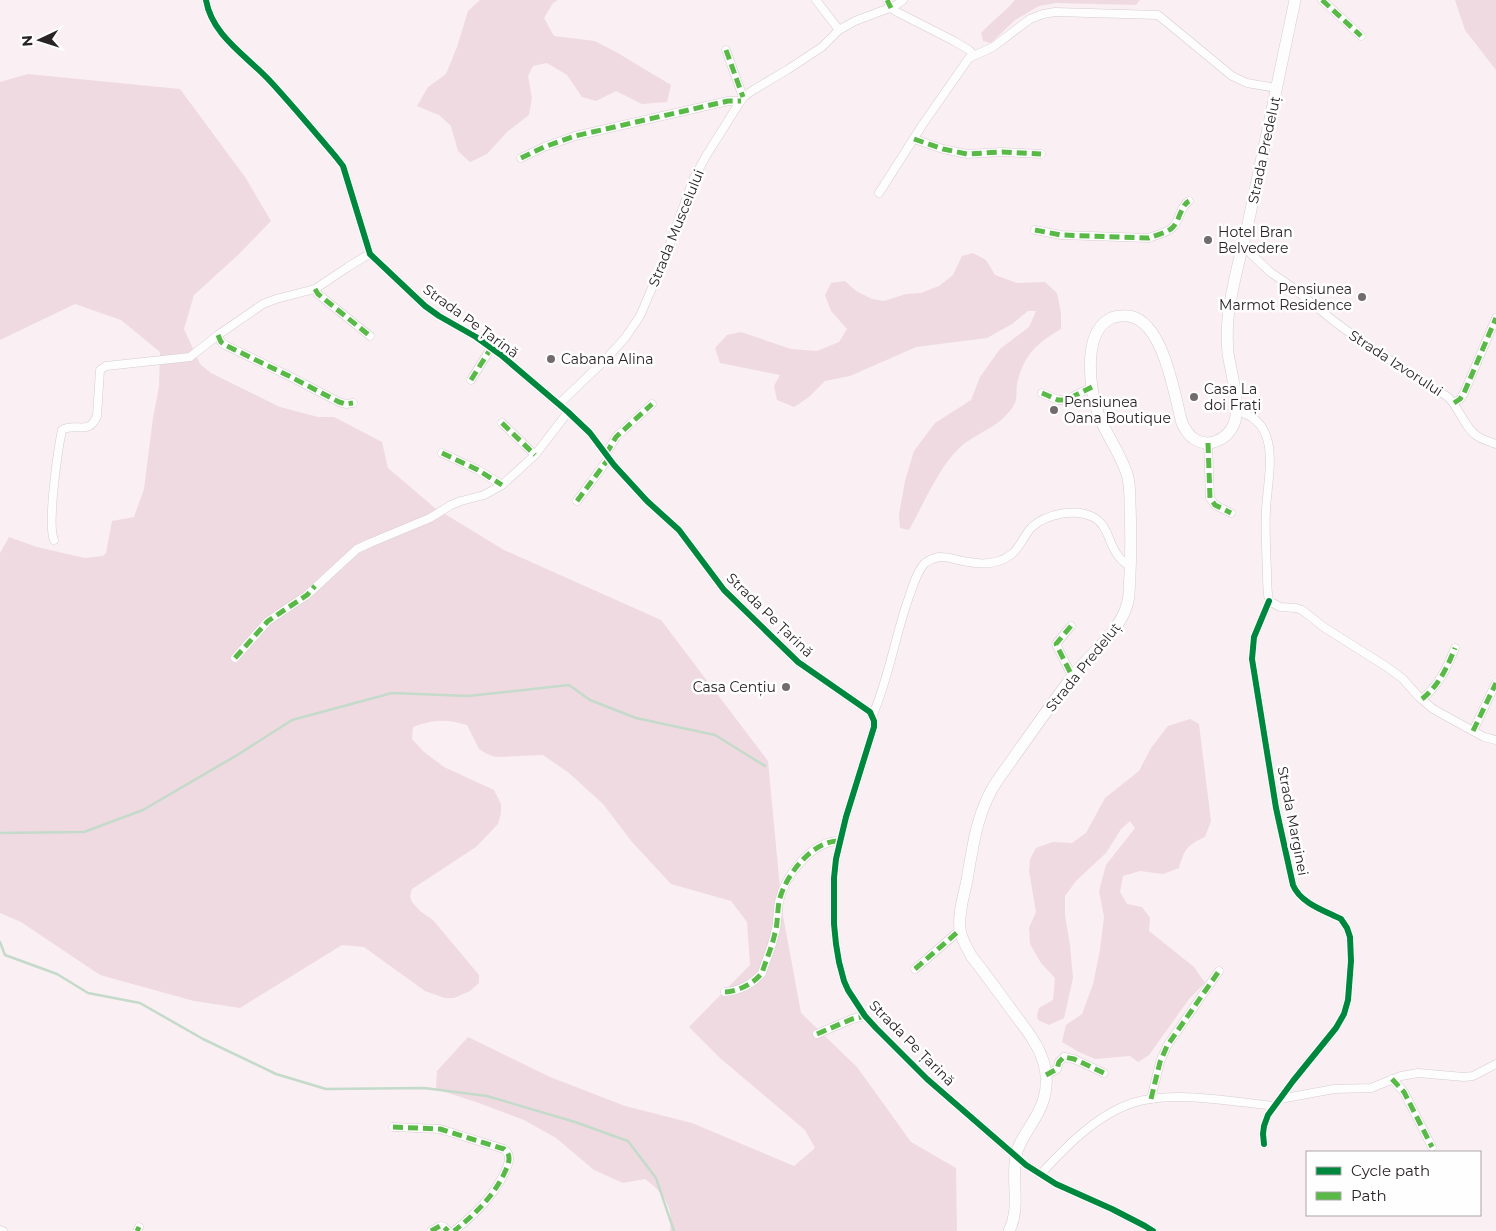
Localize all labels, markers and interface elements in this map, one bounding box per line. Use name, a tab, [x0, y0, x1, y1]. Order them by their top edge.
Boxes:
north arrow	[15, 15, 65, 65]
text: N	[18, 35, 36, 47]
street label: Strada Predeluț	[1244, 94, 1285, 206]
street label: Strada Muscelului	[644, 167, 708, 289]
place label: Hotel Bran Belvedere	[1218, 223, 1293, 257]
marker: Hotel Bran Belvedere	[1202, 234, 1214, 246]
street label: Strada Pe Țarină	[419, 280, 522, 363]
place label: Pensiunea Marmot Residence	[1219, 280, 1352, 314]
marker: Pensiunea Marmot Residence	[1356, 291, 1368, 303]
street label: Strada Izvorului	[1346, 326, 1446, 400]
place label: Cabana Alina	[561, 350, 653, 368]
marker: Cabana Alina	[545, 353, 557, 365]
place label: Casa La doi Frați	[1204, 380, 1261, 415]
marker: Casa La doi Frați	[1188, 391, 1200, 403]
place label: Pensiunea Oana Boutique	[1064, 393, 1171, 427]
marker: Pensiunea Oana Boutique	[1048, 404, 1060, 416]
street label: Strada Pe Țarină	[722, 569, 817, 662]
street label: Strada Predeluț	[1042, 619, 1125, 716]
place label: Casa Cențiu	[693, 678, 776, 697]
marker: Casa Cențiu	[780, 681, 792, 693]
street label: Strada Marginei	[1274, 765, 1312, 877]
street label: Strada Pe Țarină	[865, 996, 959, 1090]
legend	[1306, 1151, 1481, 1216]
text: Cycle path	[1351, 1161, 1430, 1180]
text: Path	[1351, 1186, 1387, 1205]

